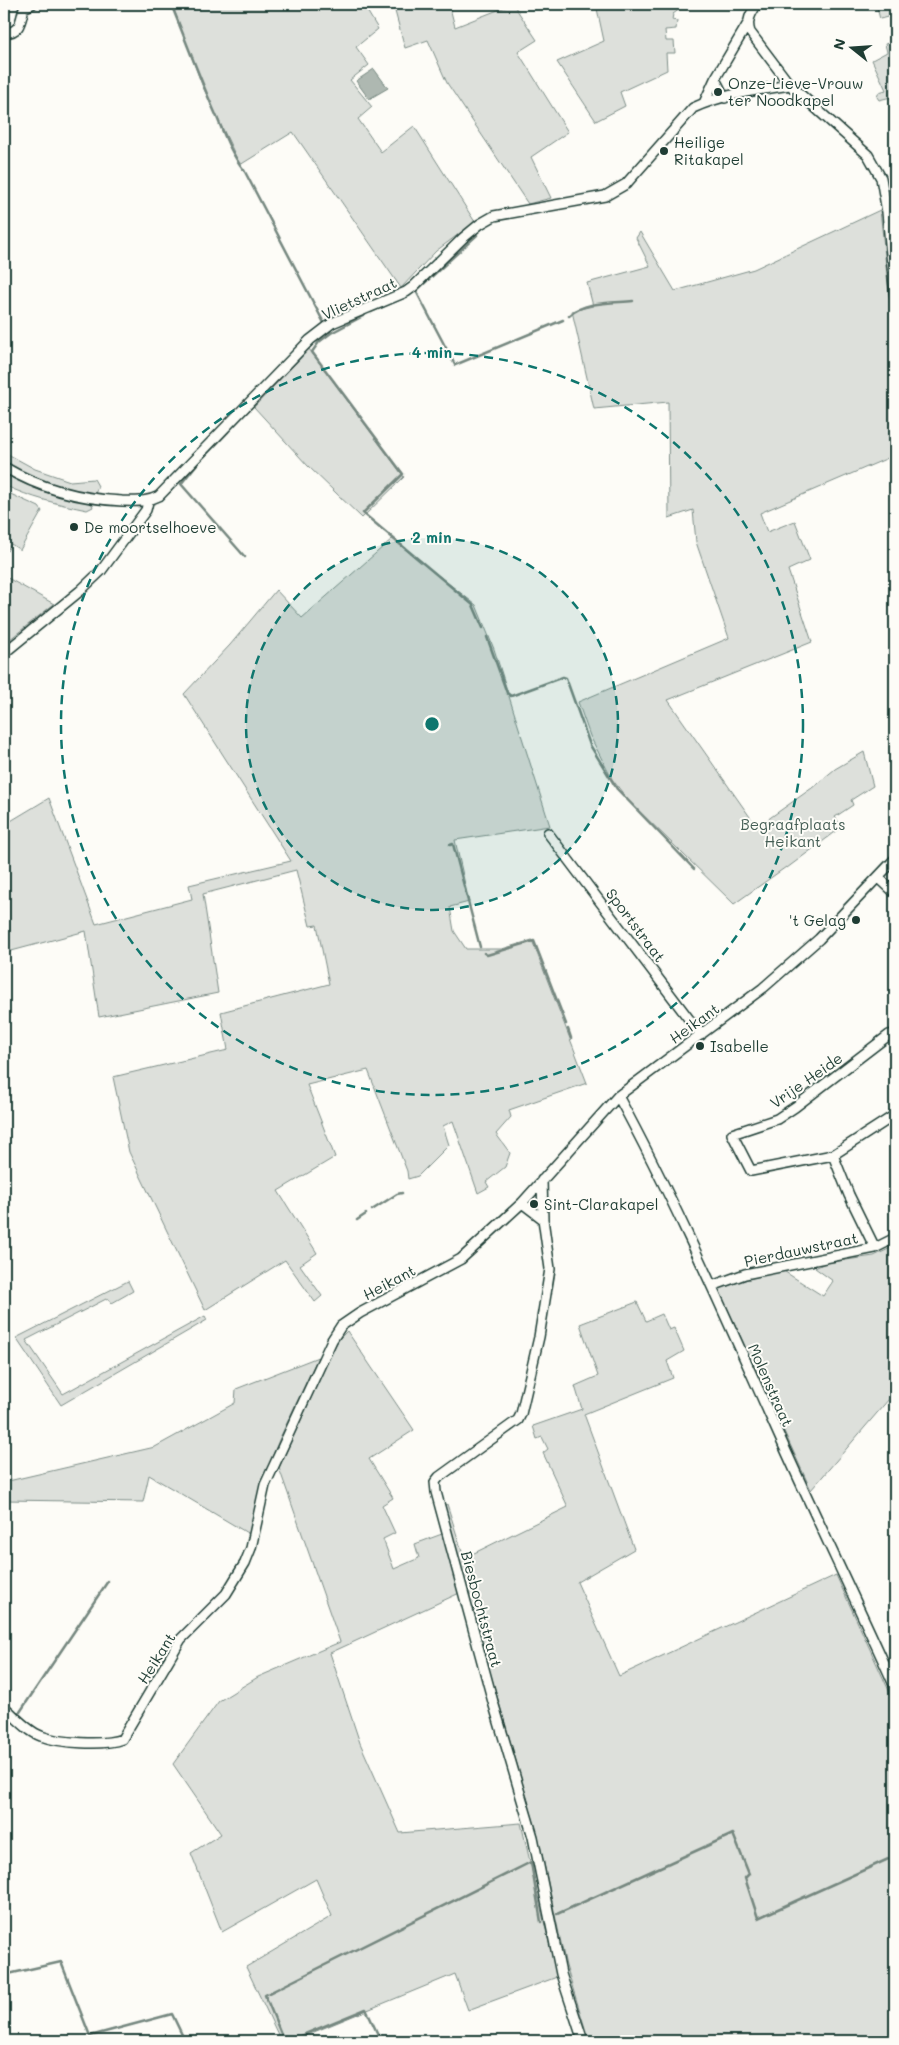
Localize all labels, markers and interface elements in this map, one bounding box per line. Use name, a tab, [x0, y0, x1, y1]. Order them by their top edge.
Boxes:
north arrow	[826, 22, 876, 72]
text: N	[828, 36, 850, 52]
place label: Onze-Lieve-Vrouw ter Noodkapel	[728, 73, 863, 110]
marker: Onze-Lieve-Vrouw ter Noodkapel	[712, 86, 724, 98]
place label: Heilige Ritakapel	[674, 132, 744, 169]
marker: Heilige Ritakapel	[658, 145, 670, 157]
street label: Vlietstraat	[318, 272, 400, 324]
text: 4 min	[412, 342, 452, 362]
place label: De moortselhoeve	[84, 517, 216, 537]
marker: De moortselhoeve	[68, 521, 80, 533]
text: 2 min	[412, 527, 452, 547]
centre of rings	[423, 715, 441, 733]
park label: Begraafplaats Heikant	[741, 814, 845, 851]
street label: Sportstraat	[602, 884, 670, 966]
place label: 't Gelag	[789, 910, 846, 930]
marker: 't Gelag	[850, 914, 862, 926]
street label: Heikant	[665, 998, 723, 1048]
place label: Isabelle	[710, 1036, 769, 1056]
marker: Isabelle	[694, 1040, 706, 1052]
street label: Vrije Heide	[766, 1048, 846, 1112]
place label: Sint-Clarakapel	[544, 1194, 659, 1214]
marker: Sint-Clarakapel	[528, 1198, 540, 1210]
street label: Pierdauwstraat	[742, 1227, 860, 1271]
street label: Heikant	[359, 1260, 419, 1304]
street label: Molenstraat	[744, 1340, 798, 1430]
street label: Biesbochtstraat	[457, 1549, 507, 1669]
street label: Heikant	[132, 1629, 180, 1687]

